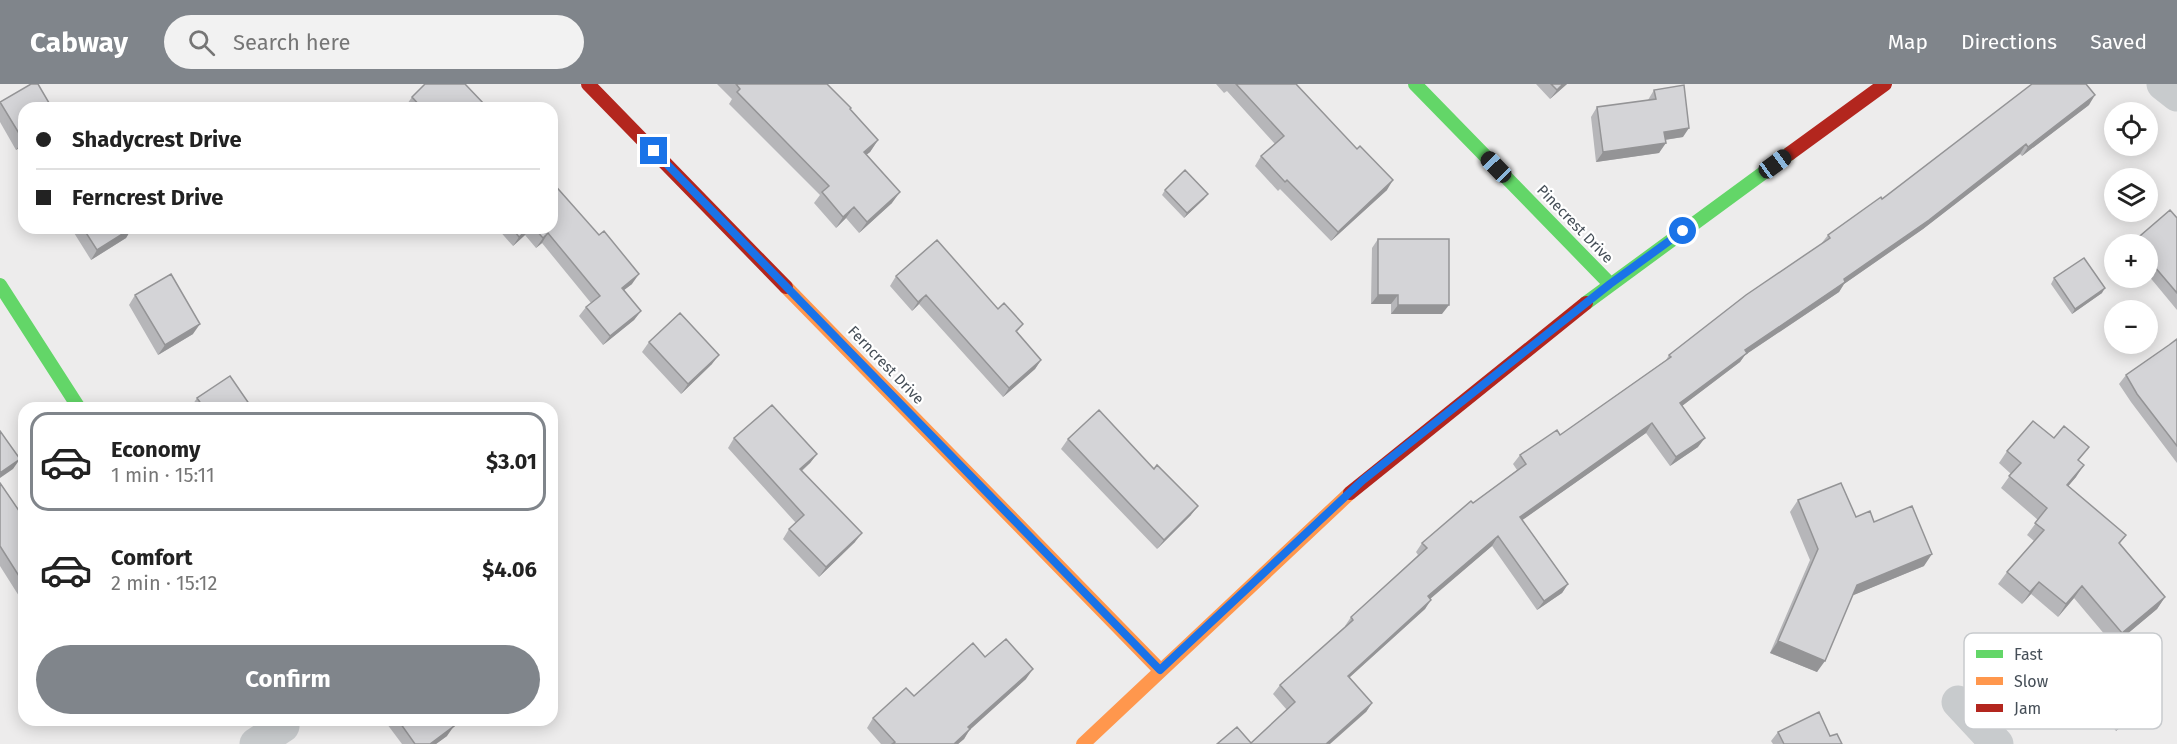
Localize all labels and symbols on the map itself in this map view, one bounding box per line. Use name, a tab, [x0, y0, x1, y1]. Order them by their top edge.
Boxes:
route end	[640, 137, 667, 164]
car	[1755, 146, 1795, 182]
car	[1477, 148, 1515, 186]
street label: Pinecrest Drive	[1533, 181, 1617, 267]
route start	[1669, 217, 1696, 244]
street label: Ferncrest Drive	[844, 322, 928, 408]
legend	[1964, 633, 2162, 729]
text: Fast	[2014, 645, 2043, 664]
text: Slow	[2014, 672, 2049, 691]
text: Jam	[2014, 699, 2041, 718]

